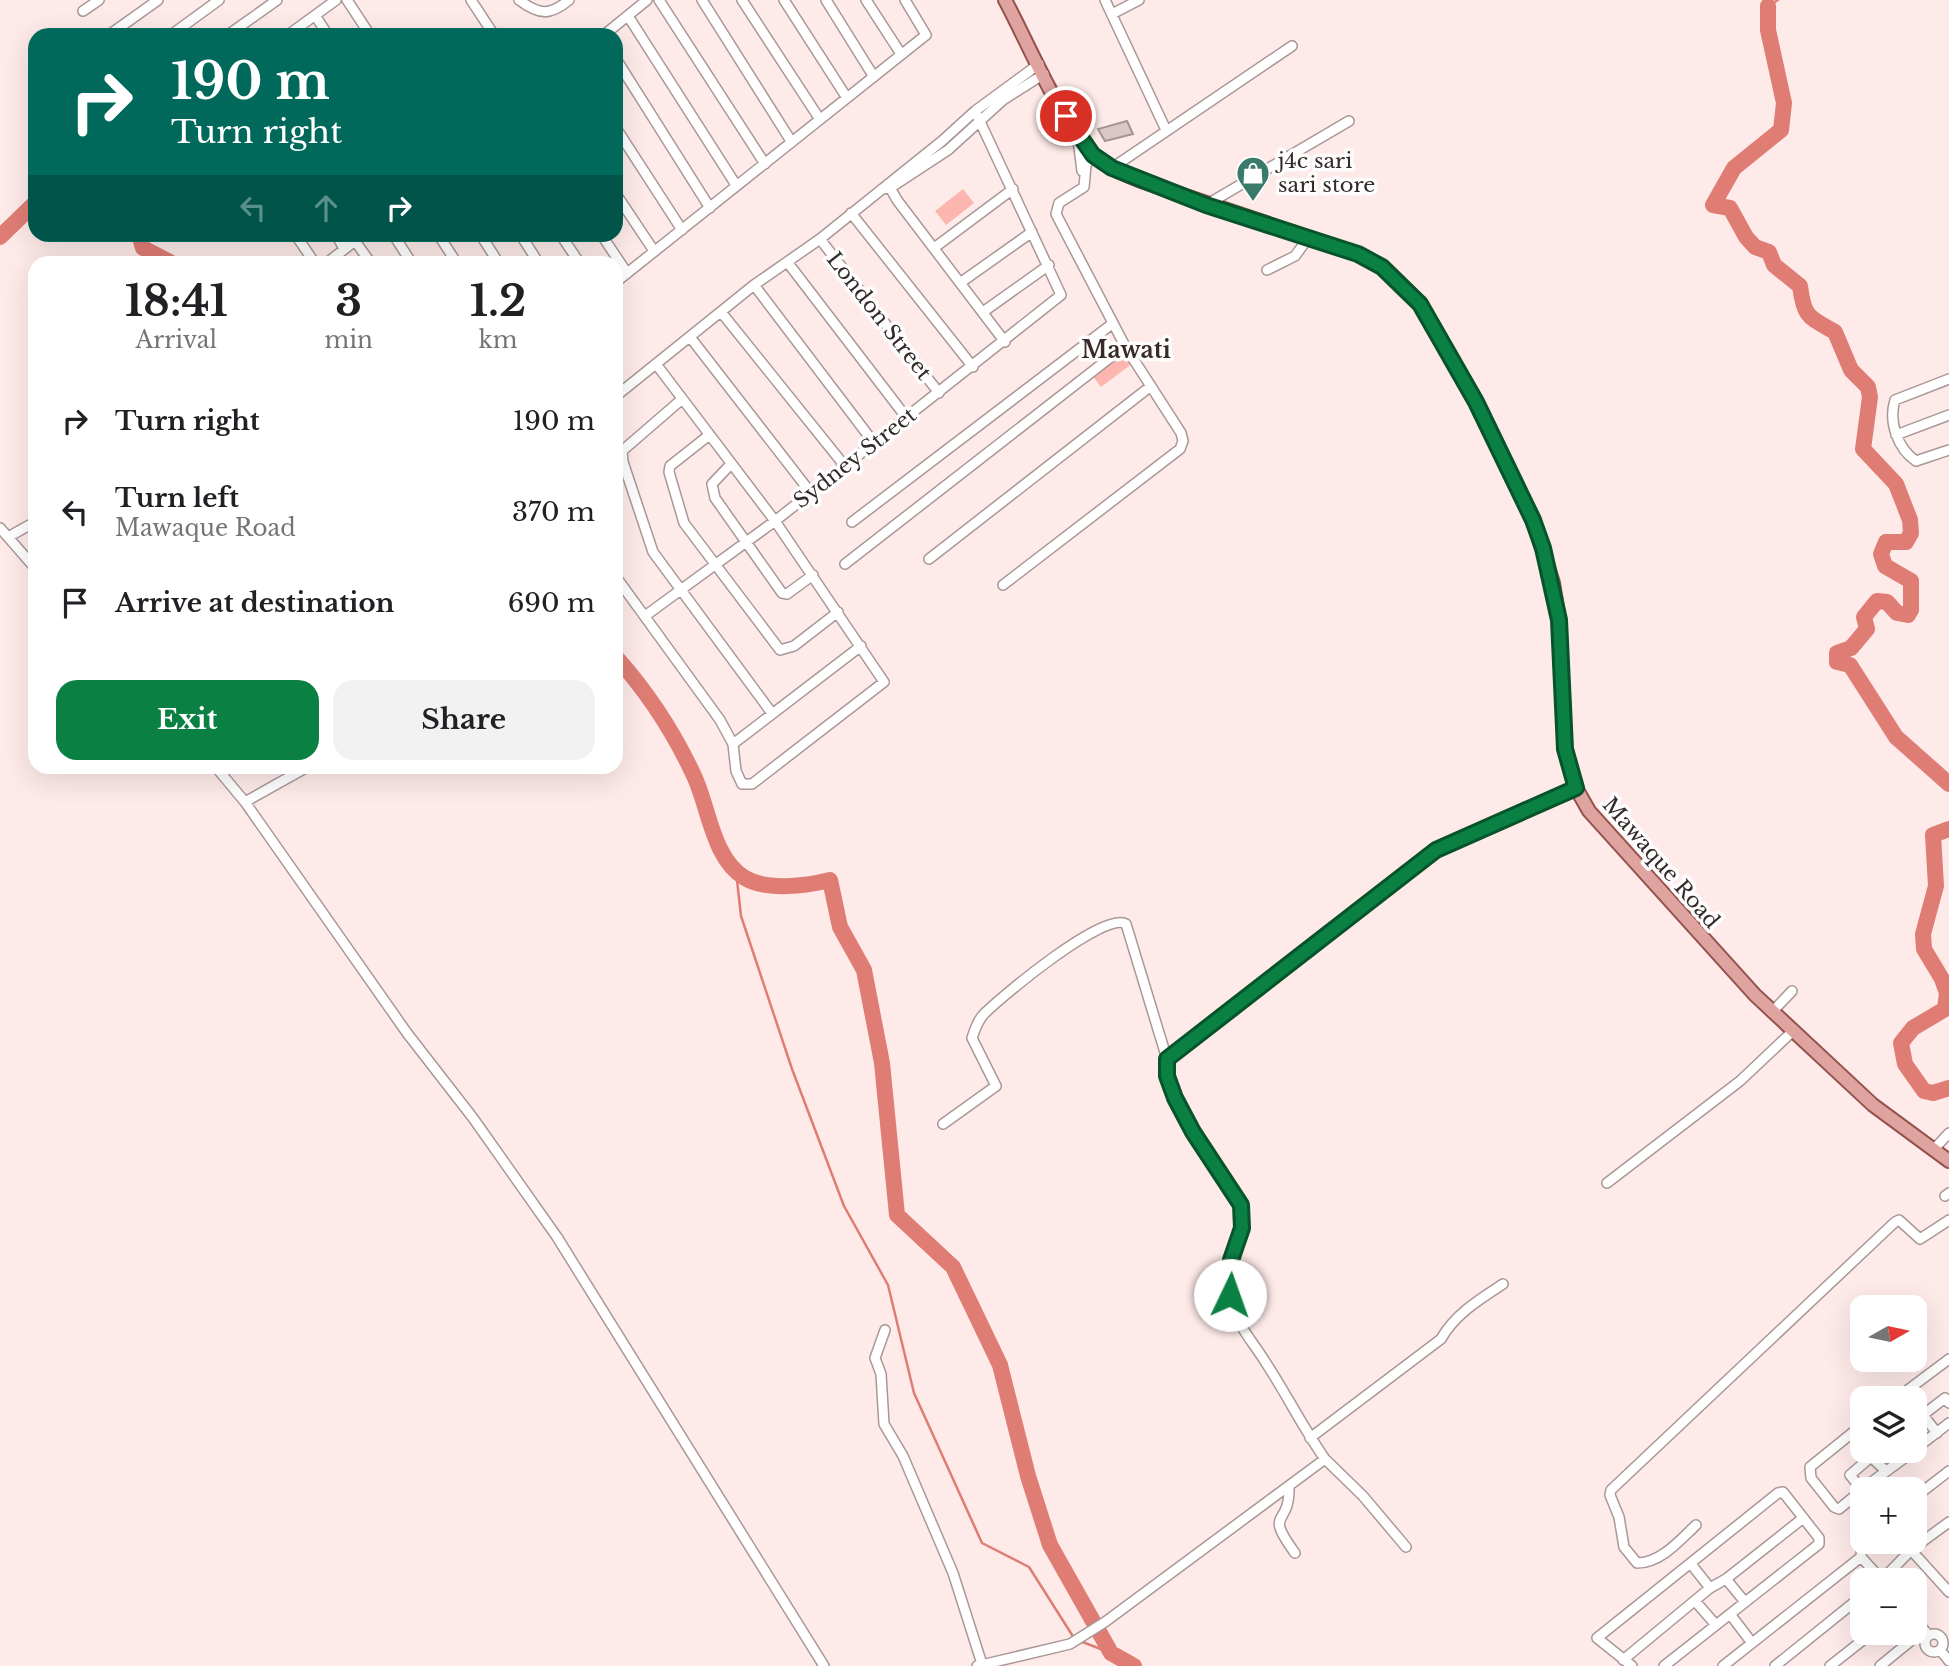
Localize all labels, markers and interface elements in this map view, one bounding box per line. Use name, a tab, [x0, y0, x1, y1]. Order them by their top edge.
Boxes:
text: 190 m	[171, 51, 330, 112]
icon: right	[56, 56, 147, 147]
pin	[1036, 86, 1096, 146]
icon: arrive	[1047, 97, 1085, 135]
text: Turn right	[171, 112, 342, 152]
place label: j4c sari sari store	[1275, 148, 1375, 198]
shop icon: j4c sari sari store	[1234, 154, 1272, 203]
icon: left	[234, 189, 272, 227]
icon: ahead	[307, 189, 345, 227]
icon: right	[380, 189, 418, 227]
street label: London Street	[821, 247, 937, 385]
text: 18:41	[125, 275, 228, 327]
text: 3	[335, 275, 362, 327]
text: 1.2	[470, 275, 526, 327]
text: Arrival	[136, 326, 217, 354]
text: min	[325, 326, 373, 354]
text: km	[479, 326, 517, 354]
district label: Mawati	[1081, 336, 1171, 364]
icon: right	[56, 402, 94, 440]
street label: Sydney Street	[788, 402, 922, 514]
text: Turn right	[115, 405, 260, 437]
text: 190 m	[513, 405, 595, 437]
text: Turn left	[115, 482, 239, 514]
icon: left	[56, 493, 94, 531]
text: 370 m	[512, 496, 595, 528]
text: Mawaque Road	[115, 514, 296, 542]
icon: arrive	[56, 584, 94, 622]
text: Arrive at destination	[115, 587, 395, 619]
text: 690 m	[508, 587, 595, 619]
button: Exit	[56, 680, 319, 760]
button: Share	[333, 680, 595, 760]
street label: Mawaque Road	[1597, 792, 1725, 934]
position arrow	[1193, 1258, 1267, 1332]
north arrow	[1850, 1295, 1927, 1372]
map controls	[1850, 1295, 1927, 1645]
button: layers	[1850, 1386, 1927, 1463]
button: +	[1850, 1477, 1927, 1554]
button: −	[1850, 1568, 1927, 1645]

